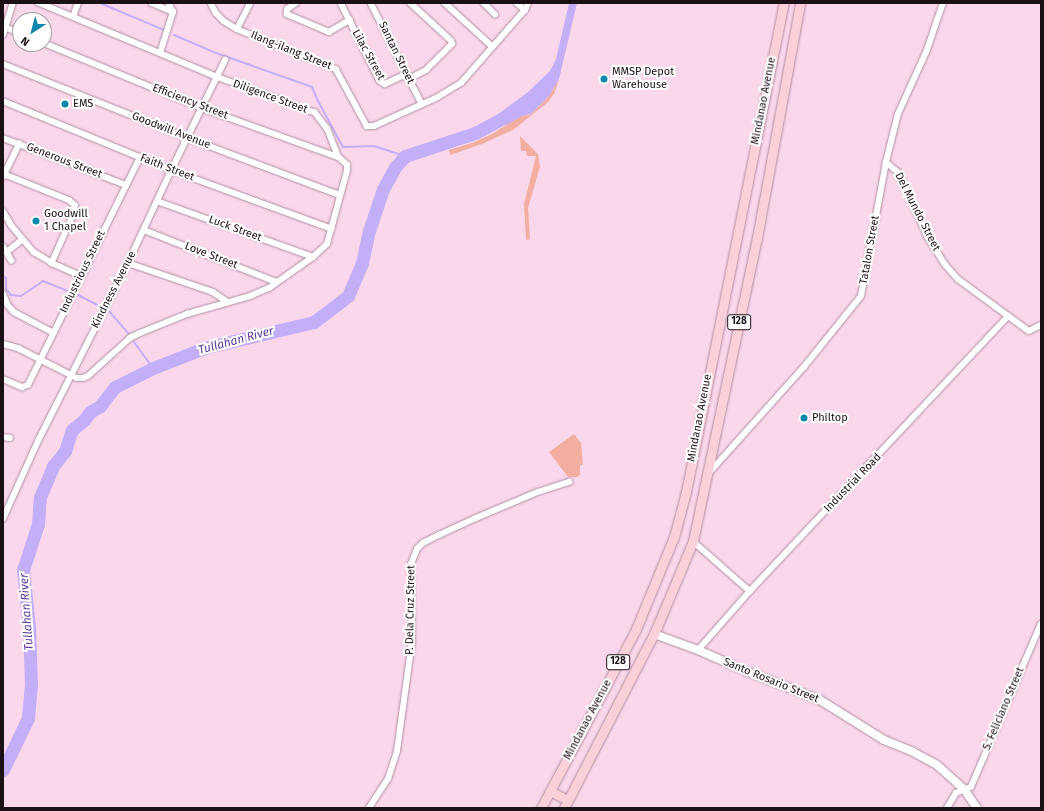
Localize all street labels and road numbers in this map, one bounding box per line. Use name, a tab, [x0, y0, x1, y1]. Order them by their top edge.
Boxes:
street label: Santan Street	[375, 20, 417, 86]
street label: Lilac Street	[349, 27, 387, 83]
street label: Ilang-ilang Street	[249, 29, 333, 73]
street label: Mindanao Avenue	[749, 56, 779, 146]
street label: Diligence Street	[231, 77, 309, 117]
street label: Efficiency Street	[150, 82, 230, 122]
street label: Goodwill Avenue	[130, 110, 212, 152]
street label: Generous Street	[24, 141, 104, 181]
street label: Faith Street	[138, 152, 196, 184]
street label: Del Mundo Street	[892, 171, 942, 253]
street label: Luck Street	[207, 213, 263, 245]
street label: Tatalon Street	[857, 215, 883, 285]
street label: Industrious Street	[57, 229, 109, 315]
street label: Love Street	[183, 240, 239, 272]
street label: Kindness Avenue	[89, 249, 139, 331]
road number: 128	[727, 314, 751, 330]
street label: Mindanao Avenue	[685, 373, 715, 463]
street label: Industrial Road	[822, 451, 884, 515]
street label: P. Dela Cruz Street	[404, 565, 418, 655]
road number: 128	[606, 654, 630, 670]
street label: Santo Rosario Street	[721, 656, 821, 706]
street label: S. Feliciano Street	[981, 666, 1027, 752]
street label: Mindanao Avenue	[561, 678, 615, 762]

